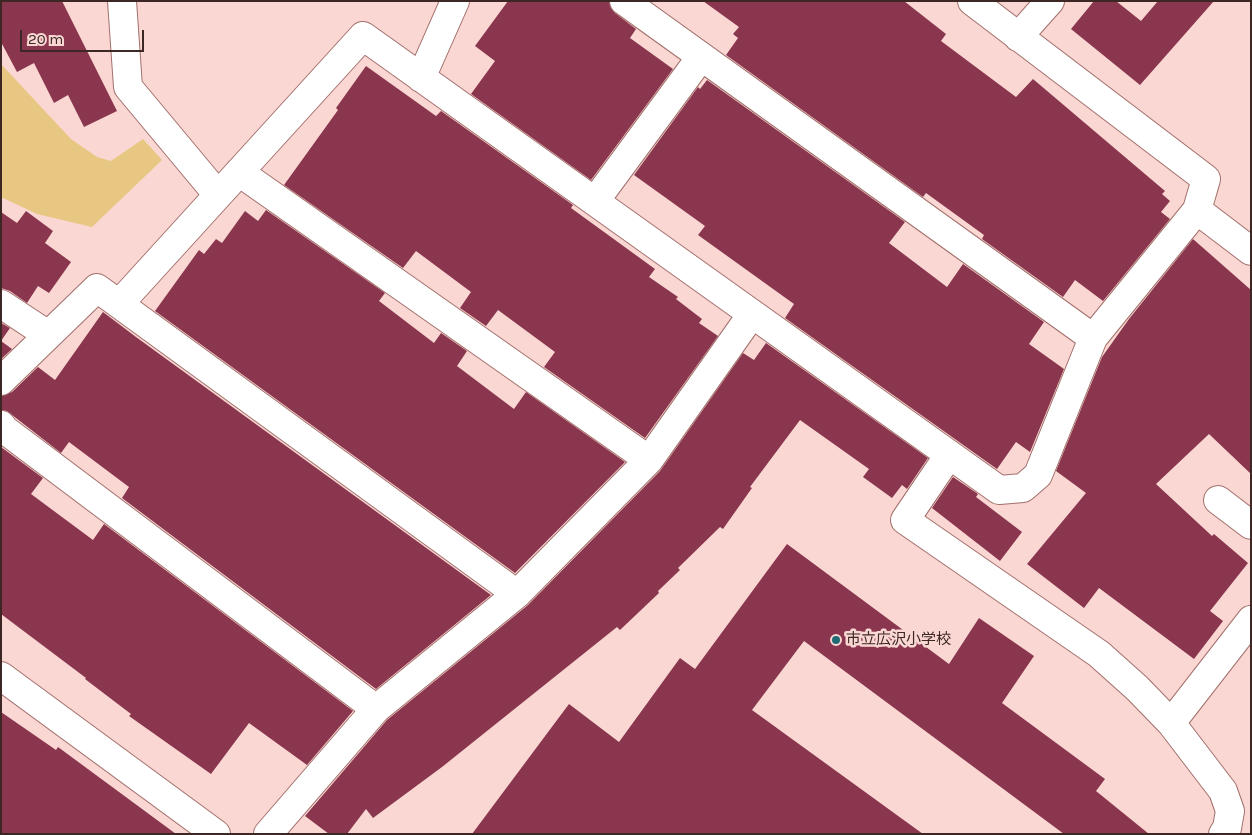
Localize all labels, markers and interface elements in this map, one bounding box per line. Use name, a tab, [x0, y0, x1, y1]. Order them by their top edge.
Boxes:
scale bar	[22, 20, 146, 52]
text: 20 m	[28, 30, 63, 48]
place label: 市立広沢小学校	[846, 631, 951, 649]
marker: 市立広沢小学校	[830, 634, 842, 646]

